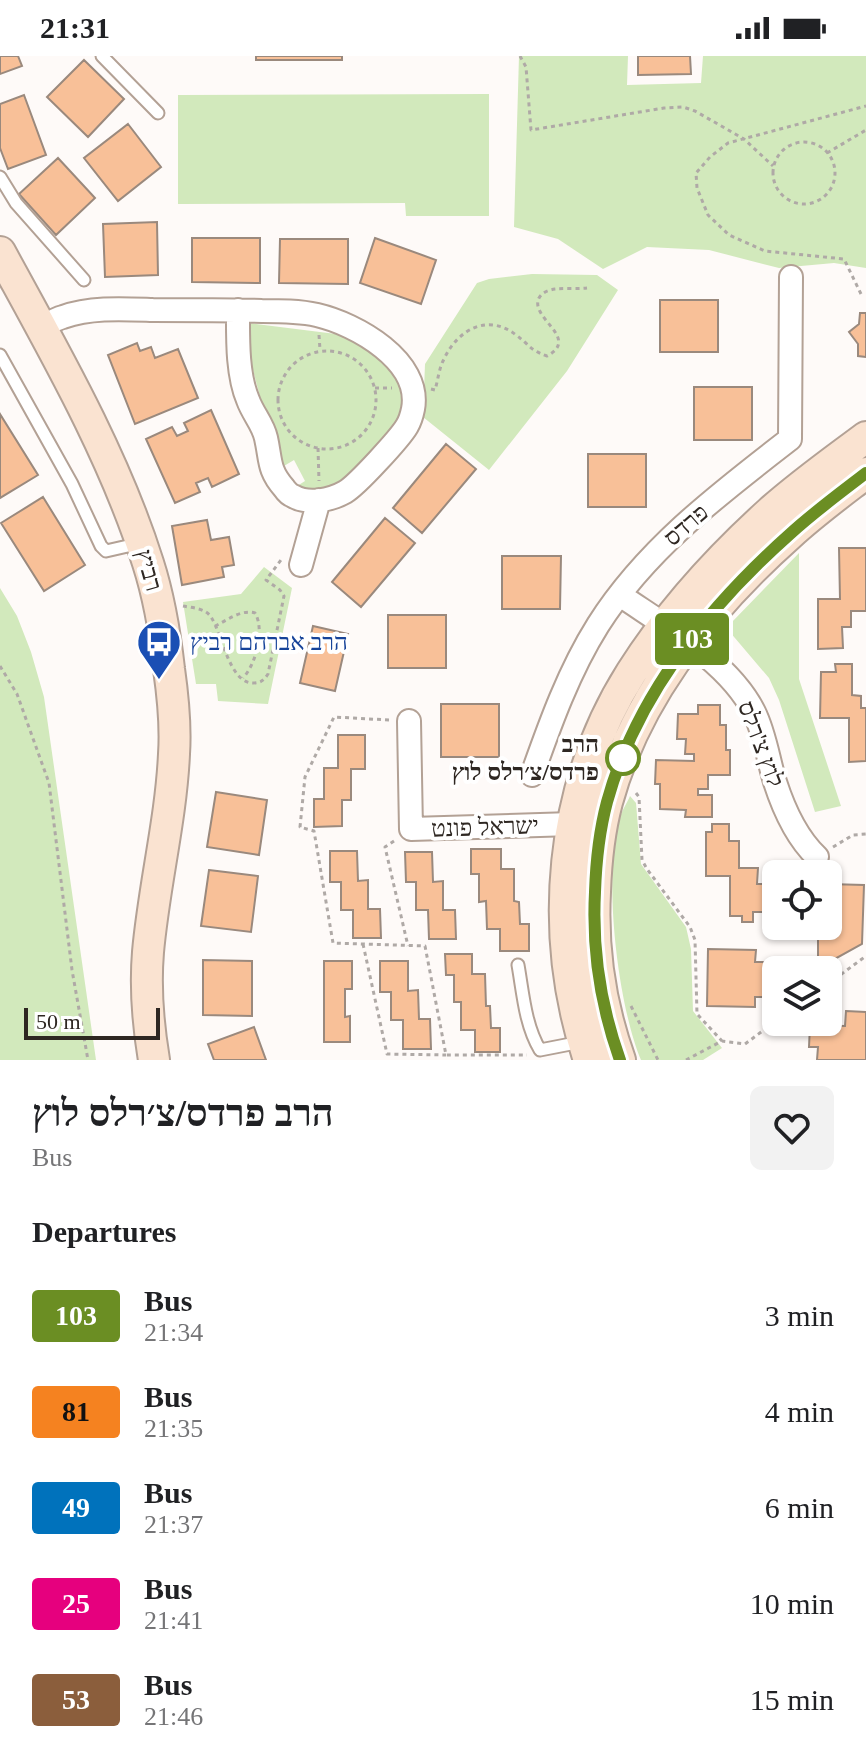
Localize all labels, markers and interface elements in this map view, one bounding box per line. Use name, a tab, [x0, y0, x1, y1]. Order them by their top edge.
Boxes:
text: 21:31	[40, 11, 110, 44]
street label: פרדס	[659, 499, 713, 551]
street label: רביץ	[131, 546, 167, 594]
line badge: 103	[646, 613, 738, 665]
bus stop icon: הרב אברהם רביץ	[135, 618, 183, 681]
text: 103	[671, 623, 713, 654]
place label: הרב אברהם רביץ	[190, 629, 348, 655]
street label: לוץ צ'רלס	[733, 698, 789, 790]
place label: הרב פרדס/צ׳רלס לוץ	[452, 731, 599, 785]
marker: הרב פרדס/צ׳רלס לוץ	[606, 741, 640, 775]
street label: ישראל פונט	[431, 812, 539, 842]
map controls	[762, 860, 842, 1036]
button: locate	[762, 860, 842, 940]
button: layers	[762, 956, 842, 1036]
scale bar	[24, 1004, 160, 1040]
text: 50 m	[36, 1009, 81, 1034]
button: heart	[750, 1086, 834, 1170]
text: הרב פרדס/צ׳רלס לוץ	[32, 1092, 334, 1134]
text: Bus	[32, 1143, 72, 1172]
text: Departures	[32, 1215, 176, 1248]
text: Bus	[144, 1284, 192, 1317]
text: 3 min	[765, 1299, 834, 1332]
text: 103	[55, 1300, 97, 1331]
text: 21:34	[144, 1318, 203, 1347]
text: Bus	[144, 1380, 192, 1413]
text: 4 min	[765, 1395, 834, 1428]
text: 81	[62, 1396, 90, 1427]
text: 21:35	[144, 1414, 203, 1443]
text: Bus	[144, 1476, 192, 1509]
text: 6 min	[765, 1491, 834, 1524]
text: 49	[62, 1492, 90, 1523]
text: 21:37	[144, 1510, 203, 1539]
text: Bus	[144, 1572, 192, 1605]
text: 10 min	[750, 1587, 834, 1620]
text: 25	[62, 1588, 90, 1619]
text: 21:41	[144, 1606, 203, 1635]
text: Bus	[144, 1668, 192, 1701]
text: 15 min	[750, 1683, 834, 1716]
text: 53	[62, 1684, 90, 1715]
text: 21:46	[144, 1702, 203, 1731]

